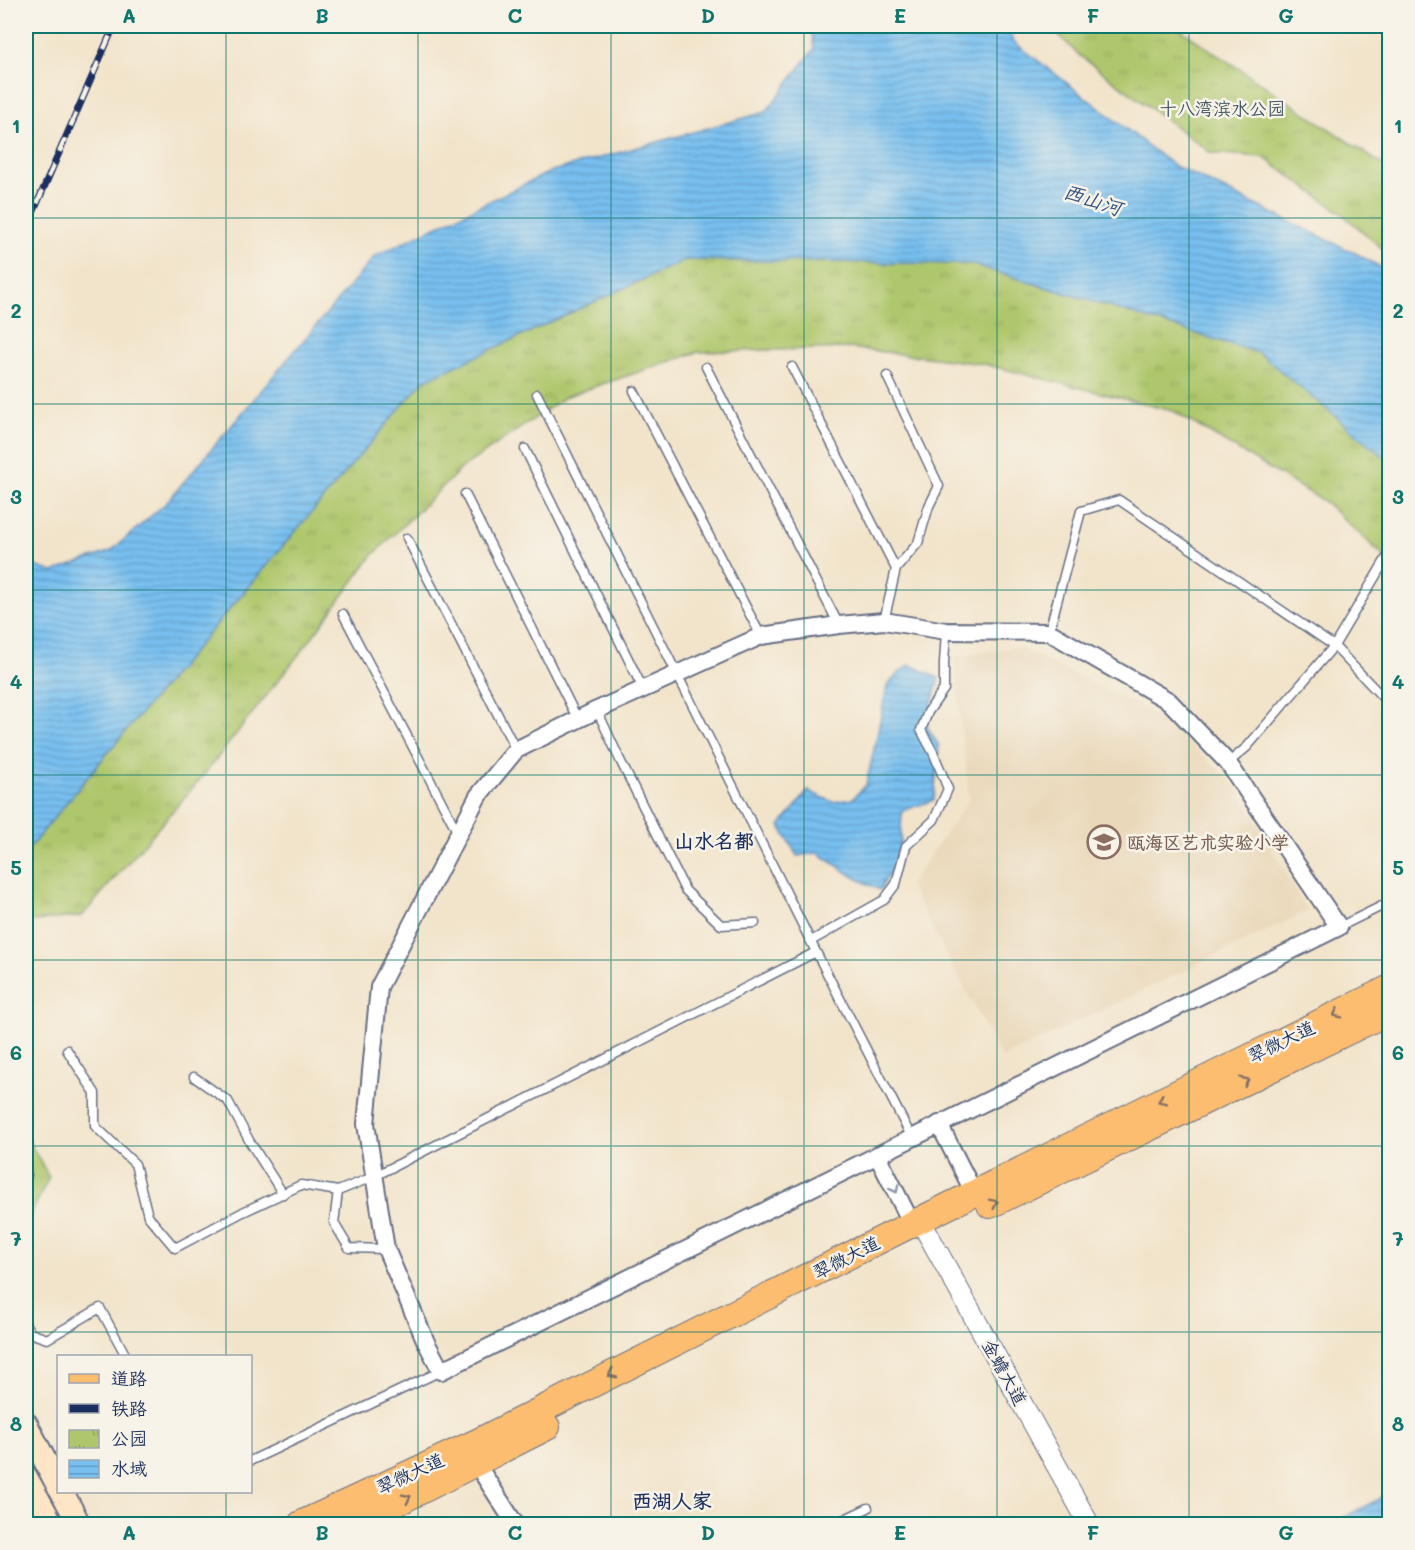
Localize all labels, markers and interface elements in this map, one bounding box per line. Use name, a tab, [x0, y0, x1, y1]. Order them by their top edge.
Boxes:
text: A	[122, 2, 136, 28]
text: B	[315, 2, 329, 28]
text: C	[508, 2, 523, 28]
text: D	[701, 2, 715, 28]
text: E	[894, 2, 906, 28]
text: F	[1087, 2, 1100, 28]
text: G	[1278, 2, 1294, 28]
park label: 十八湾滨水公园	[1159, 96, 1285, 120]
text: 1	[12, 112, 20, 138]
text: 1	[1394, 112, 1402, 138]
water label: 西山河	[1060, 177, 1128, 222]
text: 2	[10, 297, 22, 323]
text: 2	[1392, 297, 1404, 323]
text: 3	[10, 483, 22, 509]
text: 3	[1392, 483, 1404, 509]
text: 4	[10, 668, 23, 694]
text: 4	[1392, 668, 1405, 694]
school or university icon: 瓯海区艺术实验小学	[1086, 824, 1122, 860]
district label: 山水名都	[674, 827, 754, 853]
place label: 瓯海区艺术实验小学	[1127, 830, 1289, 854]
text: 5	[10, 854, 22, 880]
text: 5	[1392, 854, 1404, 880]
one-way arrow	[1333, 1007, 1343, 1018]
street label: 翠微大道	[1243, 1014, 1319, 1068]
text: 6	[10, 1039, 22, 1065]
text: 6	[1392, 1039, 1404, 1065]
one-way arrow	[1239, 1077, 1250, 1089]
one-way arrow	[1158, 1093, 1169, 1105]
one-way arrow	[888, 1183, 899, 1194]
one-way arrow	[987, 1198, 998, 1210]
text: 7	[10, 1225, 22, 1251]
text: 7	[1392, 1225, 1404, 1251]
street label: 翠微大道	[808, 1230, 884, 1284]
street label: 金蟾大道	[977, 1335, 1033, 1409]
legend	[57, 1355, 252, 1493]
text: 道路	[111, 1366, 147, 1390]
one-way arrow	[607, 1367, 618, 1379]
text: 铁路	[111, 1396, 147, 1420]
text: 8	[10, 1410, 22, 1436]
text: 8	[1392, 1410, 1404, 1436]
text: 公园	[111, 1426, 147, 1450]
street label: 翠微大道	[372, 1447, 448, 1499]
text: 水域	[111, 1456, 147, 1480]
district label: 西湖人家	[632, 1487, 712, 1513]
one-way arrow	[401, 1494, 411, 1505]
text: A	[122, 1519, 136, 1545]
text: B	[315, 1519, 329, 1545]
text: C	[508, 1519, 523, 1545]
text: D	[701, 1519, 715, 1545]
text: E	[894, 1519, 906, 1545]
text: F	[1087, 1519, 1100, 1545]
text: G	[1278, 1519, 1294, 1545]

